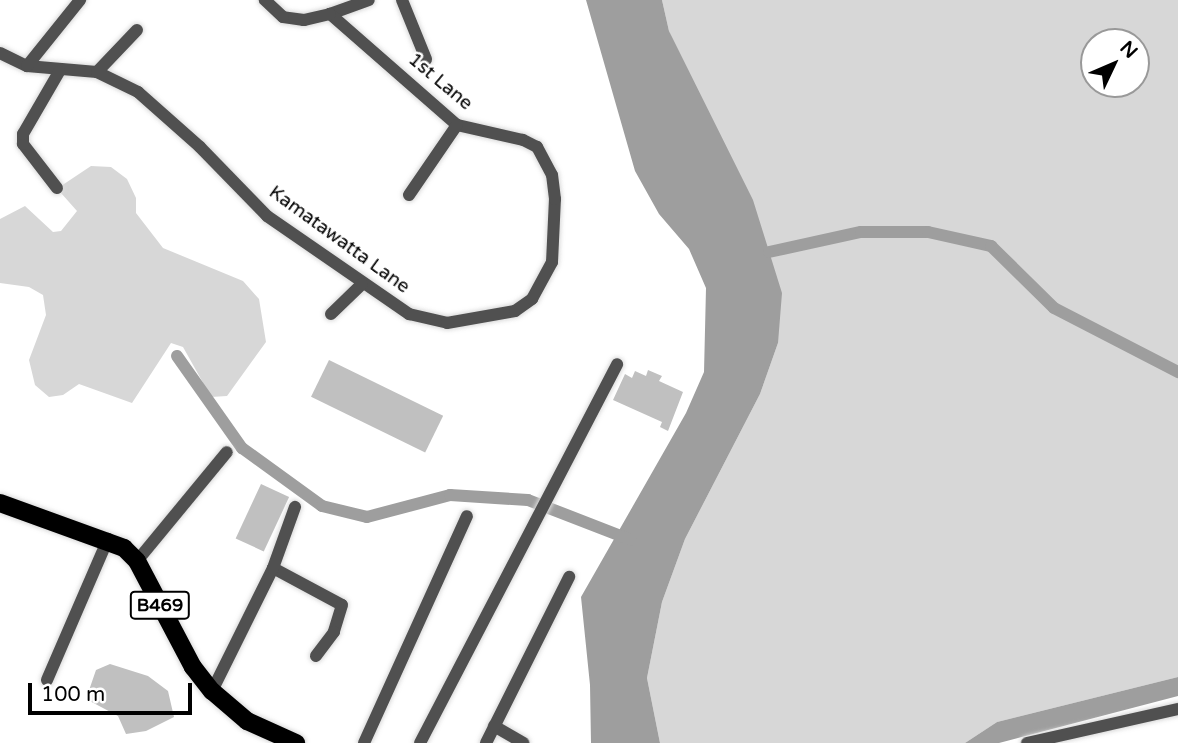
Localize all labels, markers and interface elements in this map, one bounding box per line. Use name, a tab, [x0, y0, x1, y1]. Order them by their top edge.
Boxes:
north arrow	[1080, 28, 1150, 98]
text: N	[1115, 37, 1142, 63]
street label: 1st Lane	[403, 48, 477, 116]
street label: Kamatawatta Lane	[264, 181, 414, 299]
road number: B469	[128, 590, 192, 620]
scale bar	[32, 670, 196, 714]
text: 100 m	[41, 682, 105, 707]

